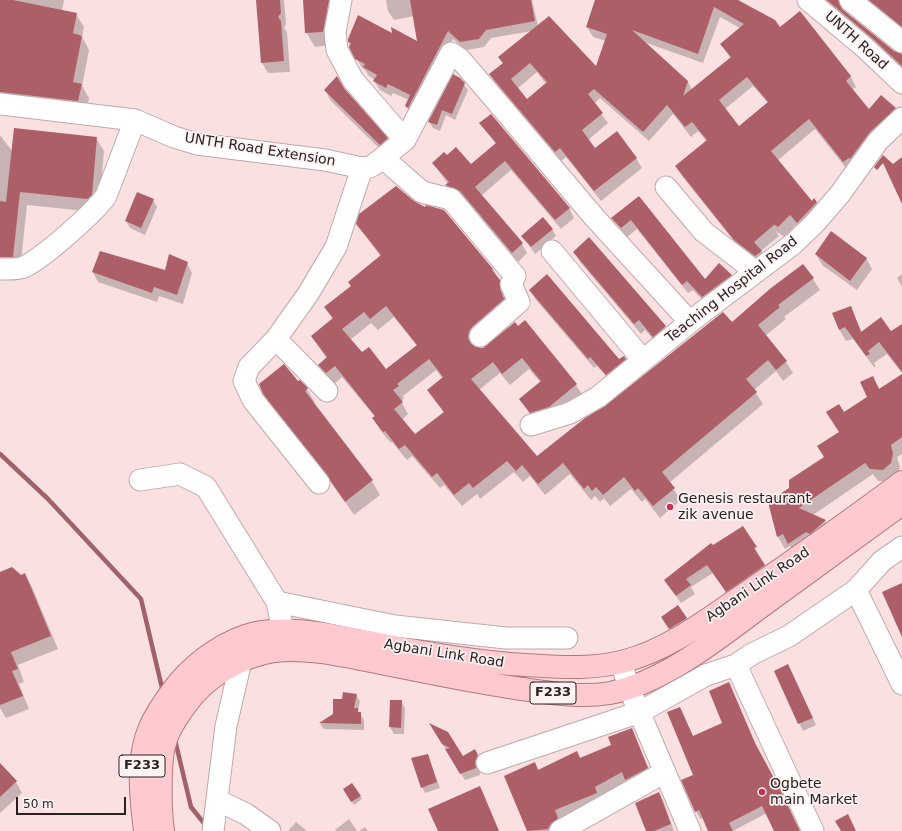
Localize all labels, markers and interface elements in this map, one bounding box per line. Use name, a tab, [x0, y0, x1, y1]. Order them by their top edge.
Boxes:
street label: UNTH Road	[821, 8, 891, 74]
street label: UNTH Road Extension	[183, 130, 337, 170]
street label: Teaching Hospital Road	[663, 233, 801, 347]
place label: Genesis restaurant zik avenue	[678, 491, 811, 524]
marker: Genesis restaurant zik avenue	[665, 502, 675, 512]
street label: Agbani Link Road	[703, 544, 813, 626]
street label: Agbani Link Road	[383, 636, 505, 672]
road number: F233	[530, 682, 576, 704]
road number: F233	[119, 755, 165, 777]
place label: Ogbete main Market	[770, 776, 858, 808]
marker: Ogbete main Market	[757, 787, 767, 797]
scale bar	[18, 789, 128, 815]
text: 50 m	[23, 797, 54, 811]

